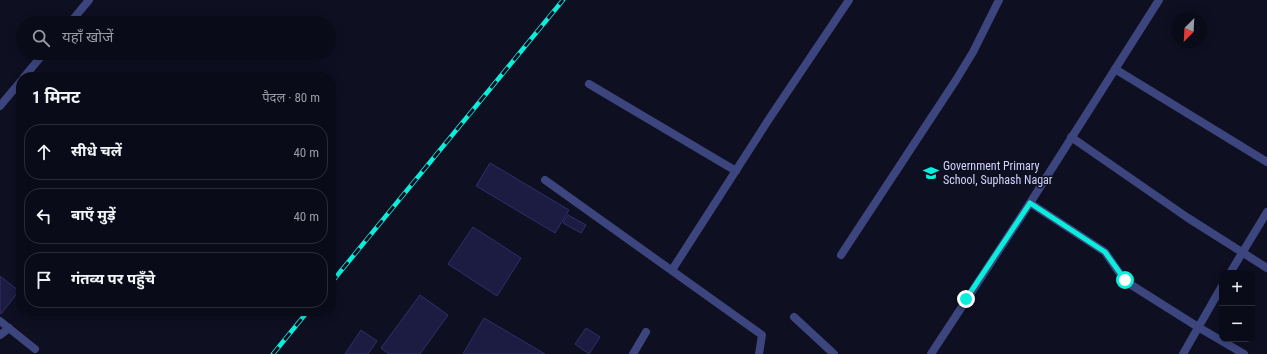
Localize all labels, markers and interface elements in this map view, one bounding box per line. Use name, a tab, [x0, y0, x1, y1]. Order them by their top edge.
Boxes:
north arrow	[1171, 12, 1207, 48]
search box	[16, 16, 336, 60]
icon: search	[30, 27, 52, 49]
text: यहाँ खोजें	[62, 28, 113, 46]
text: 1 मिनट	[32, 87, 80, 107]
text: पैदल · 80 m	[262, 90, 320, 105]
icon: ahead	[33, 141, 55, 163]
text: सीधे चलें	[71, 142, 122, 160]
text: 40 m	[293, 145, 319, 160]
place label: Government Primary School, Suphash Nagar	[943, 159, 1053, 187]
school or university icon: Government Primary School, Suphash Nagar	[922, 164, 940, 182]
icon: left	[33, 205, 55, 227]
text: बाएँ मुड़ें	[71, 206, 116, 224]
text: 40 m	[293, 209, 319, 224]
icon: arrive	[33, 269, 55, 291]
text: गंतव्य पर पहुँचे	[71, 270, 155, 288]
map controls	[1219, 270, 1255, 342]
button: +	[1219, 270, 1255, 306]
route start	[1116, 271, 1134, 289]
route end	[957, 290, 975, 308]
button: −	[1219, 306, 1255, 342]

